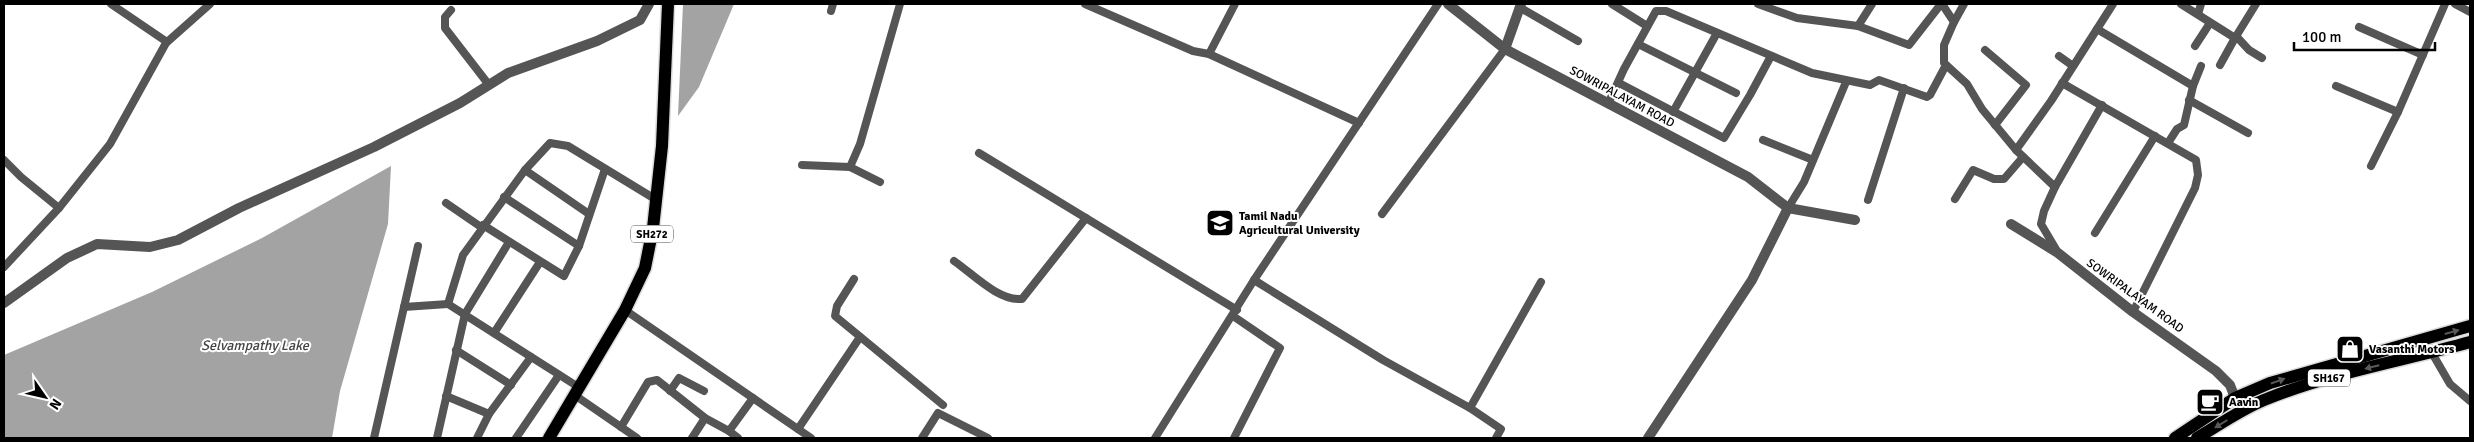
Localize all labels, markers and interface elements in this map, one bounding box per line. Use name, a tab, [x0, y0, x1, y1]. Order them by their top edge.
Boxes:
scale bar	[2294, 20, 2435, 52]
text: 100 m	[2302, 28, 2342, 46]
street label: SOWRIPALAYAM ROAD	[1567, 63, 1677, 131]
school or university icon: Tamil Nadu Agricultural University	[1205, 208, 1235, 238]
place label: Tamil Nadu Agricultural University	[1239, 209, 1360, 238]
road number: SH272	[631, 225, 673, 242]
street label: SOWRIPALAYAM ROAD	[2083, 256, 2187, 336]
one-way arrow	[2444, 327, 2459, 335]
shop icon: Vasanthi Motors	[2335, 334, 2365, 364]
water label: Selvampathy Lake	[201, 337, 310, 354]
place label: Vasanthi Motors	[2369, 342, 2455, 357]
one-way arrow	[2365, 363, 2380, 371]
road number: SH167	[2308, 369, 2350, 386]
north arrow	[20, 372, 70, 422]
one-way arrow	[2271, 376, 2286, 384]
cafe icon: Aavin	[2195, 387, 2225, 417]
text: N	[46, 395, 65, 413]
place label: Aavin	[2229, 395, 2259, 410]
one-way arrow	[2214, 419, 2227, 428]

